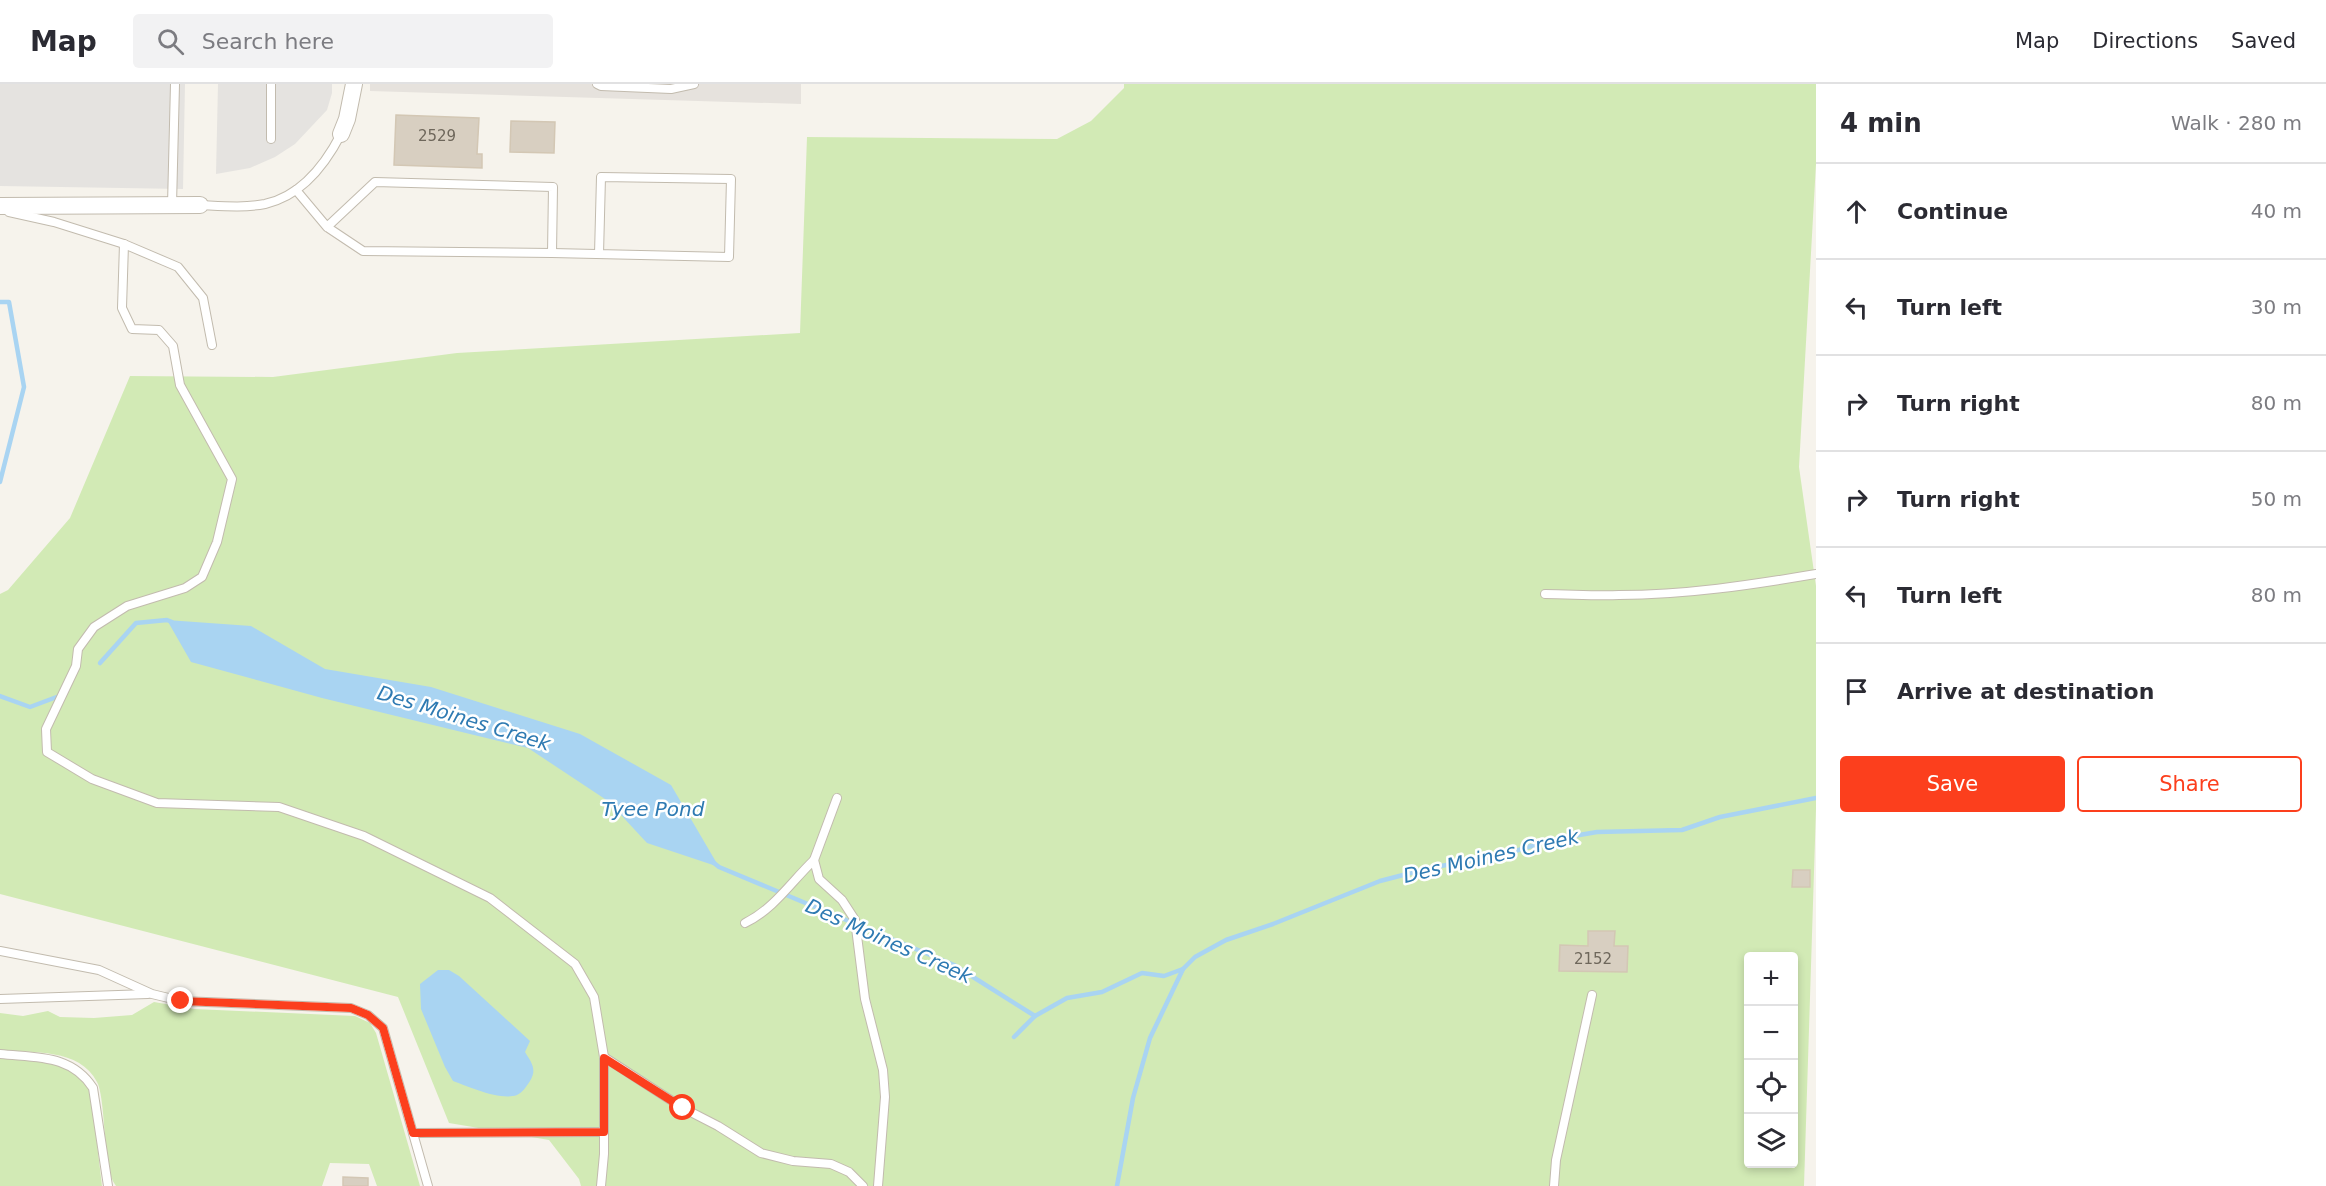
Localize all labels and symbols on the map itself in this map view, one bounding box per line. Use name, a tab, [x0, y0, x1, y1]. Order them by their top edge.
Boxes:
house number: 2529	[418, 127, 456, 145]
water label: Des Moines Creek	[375, 680, 555, 756]
water label: Tyee Pond	[602, 797, 705, 821]
water label: Des Moines Creek	[1401, 824, 1583, 888]
water label: Des Moines Creek	[802, 893, 977, 989]
house number: 2152	[1574, 950, 1612, 968]
route end	[167, 987, 193, 1013]
route start	[669, 1094, 695, 1120]

